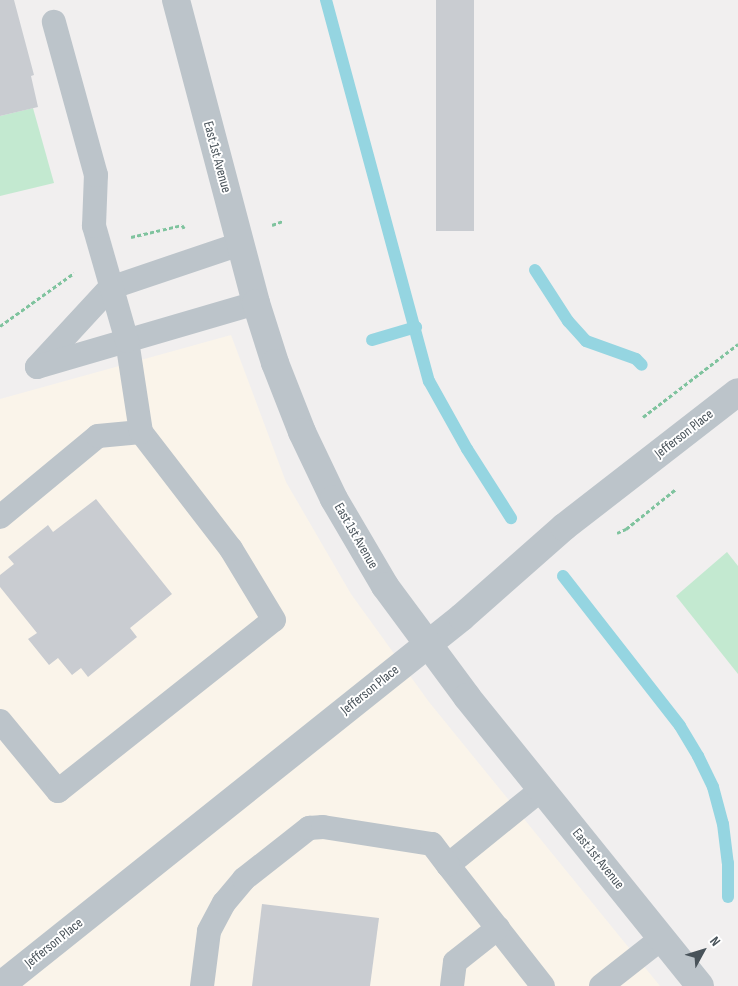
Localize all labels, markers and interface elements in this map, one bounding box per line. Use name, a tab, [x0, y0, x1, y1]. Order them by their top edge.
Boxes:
street label: East 1st Avenue	[199, 120, 235, 194]
street label: Jefferson Place	[651, 406, 717, 462]
street label: East 1st Avenue	[330, 500, 382, 572]
street label: Jefferson Place	[338, 662, 402, 718]
street label: East 1st Avenue	[568, 825, 628, 893]
street label: Jefferson Place	[22, 915, 86, 971]
north arrow	[678, 926, 728, 976]
text: N	[706, 933, 724, 949]

